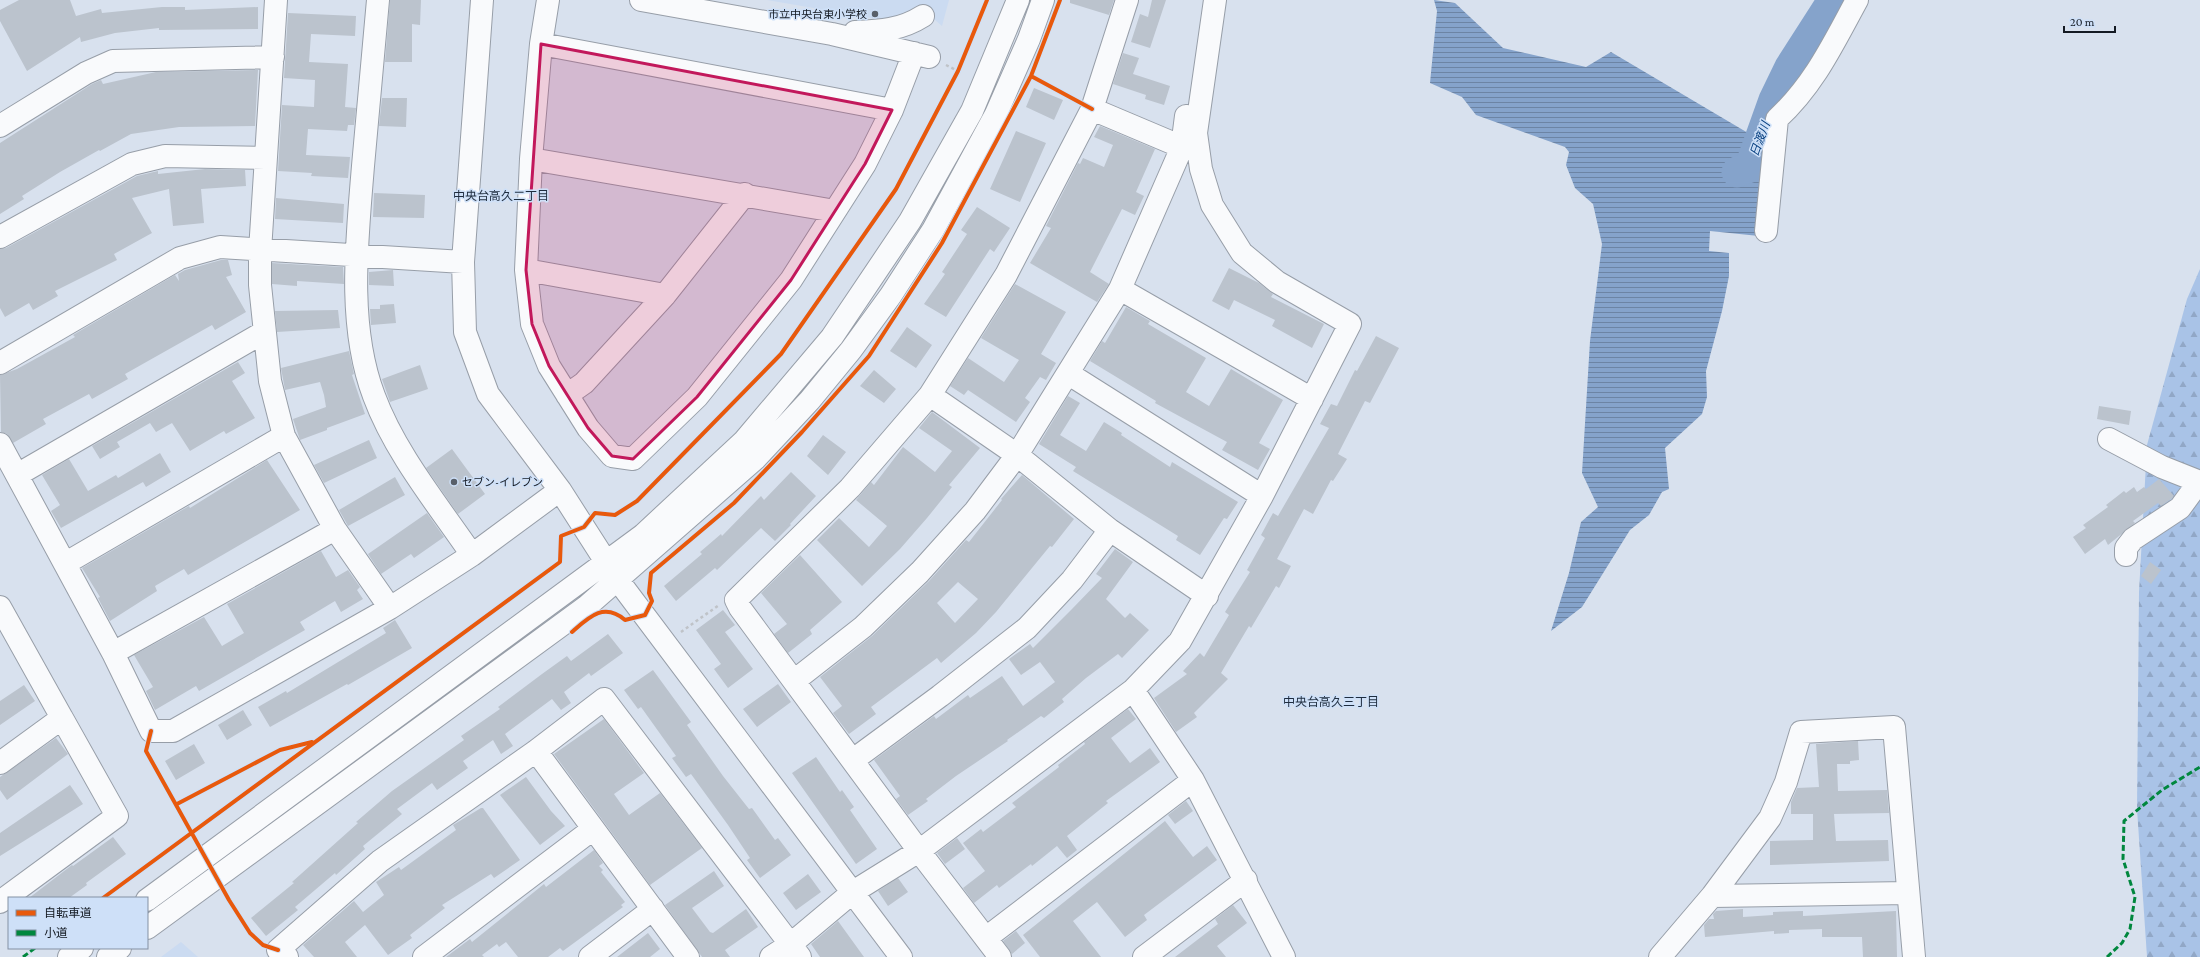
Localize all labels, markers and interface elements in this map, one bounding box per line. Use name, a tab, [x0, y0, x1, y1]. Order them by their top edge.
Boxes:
place label: 市立中央台東小学校	[768, 8, 867, 20]
scale bar	[2064, 8, 2115, 34]
marker: 市立中央台東小学校	[870, 9, 880, 19]
text: 20 m	[2070, 15, 2095, 29]
water label: 日渡川	[1747, 118, 1773, 158]
district label: 中央台高久二丁目	[453, 189, 549, 203]
place label: セブン-イレブン	[462, 476, 543, 488]
marker: セブン-イレブン	[449, 477, 459, 487]
district label: 中央台高久三丁目	[1283, 695, 1379, 709]
legend	[8, 897, 148, 949]
text: 自転車道	[44, 906, 92, 920]
text: 小道	[44, 926, 68, 940]

